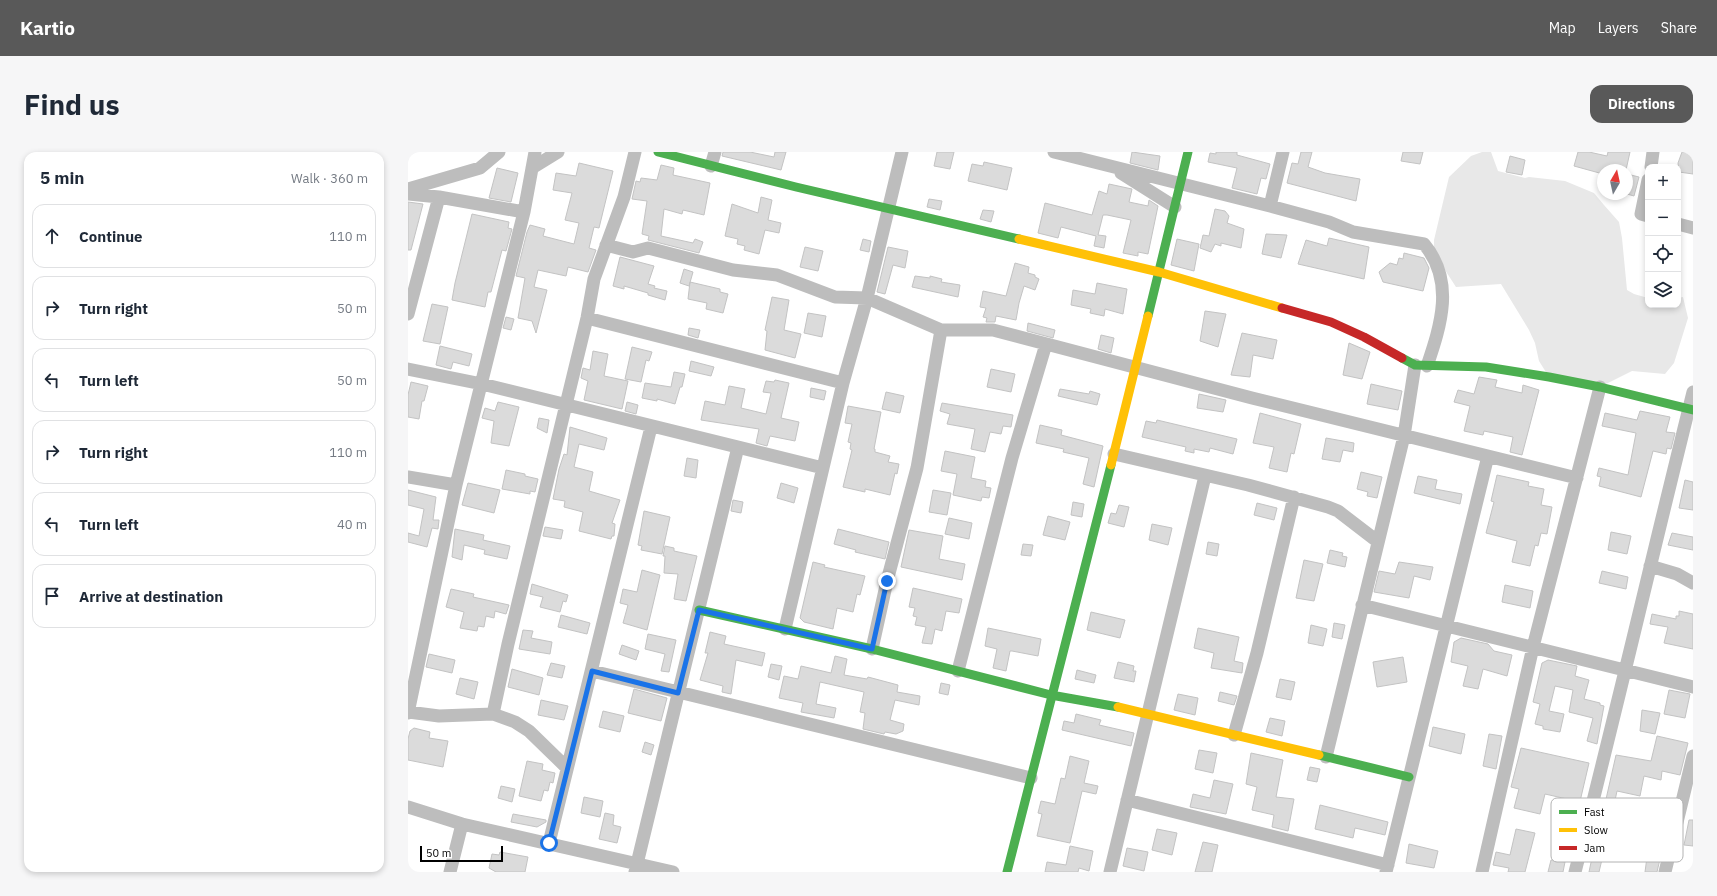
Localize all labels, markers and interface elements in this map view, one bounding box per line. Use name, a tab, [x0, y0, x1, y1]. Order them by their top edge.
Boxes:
text: Kartio	[20, 16, 75, 40]
text: Map	[1549, 19, 1576, 37]
text: Layers	[1598, 19, 1639, 37]
text: Share	[1661, 19, 1697, 37]
button: Directions	[1590, 85, 1693, 123]
text: Find us	[24, 86, 120, 123]
north arrow	[1597, 164, 1633, 200]
map controls	[1645, 164, 1681, 308]
button: +	[1645, 164, 1681, 200]
text: 5 min	[40, 167, 84, 189]
text: Walk · 360 m	[291, 170, 368, 187]
button: −	[1645, 200, 1681, 236]
icon: ahead	[41, 225, 63, 247]
text: Continue	[79, 227, 143, 246]
text: 110 m	[329, 228, 367, 245]
button: locate	[1645, 236, 1681, 272]
button: layers	[1645, 272, 1681, 308]
icon: right	[41, 297, 63, 319]
text: Turn right	[79, 299, 148, 318]
text: 50 m	[337, 300, 367, 317]
icon: left	[41, 369, 63, 391]
text: Turn left	[79, 371, 139, 390]
text: 50 m	[337, 372, 367, 389]
icon: right	[41, 441, 63, 463]
text: Turn right	[79, 443, 148, 462]
text: 110 m	[329, 444, 367, 461]
icon: left	[41, 513, 63, 535]
text: Turn left	[79, 515, 139, 534]
text: 40 m	[337, 516, 367, 533]
route end	[878, 572, 896, 590]
icon: arrive	[41, 585, 63, 607]
text: Arrive at destination	[79, 587, 223, 606]
legend	[1551, 798, 1683, 862]
text: Fast	[1584, 805, 1605, 819]
text: Slow	[1584, 823, 1608, 837]
route start	[540, 834, 558, 852]
text: Jam	[1584, 841, 1605, 855]
scale bar	[420, 844, 503, 863]
text: 50 m	[426, 846, 451, 860]

